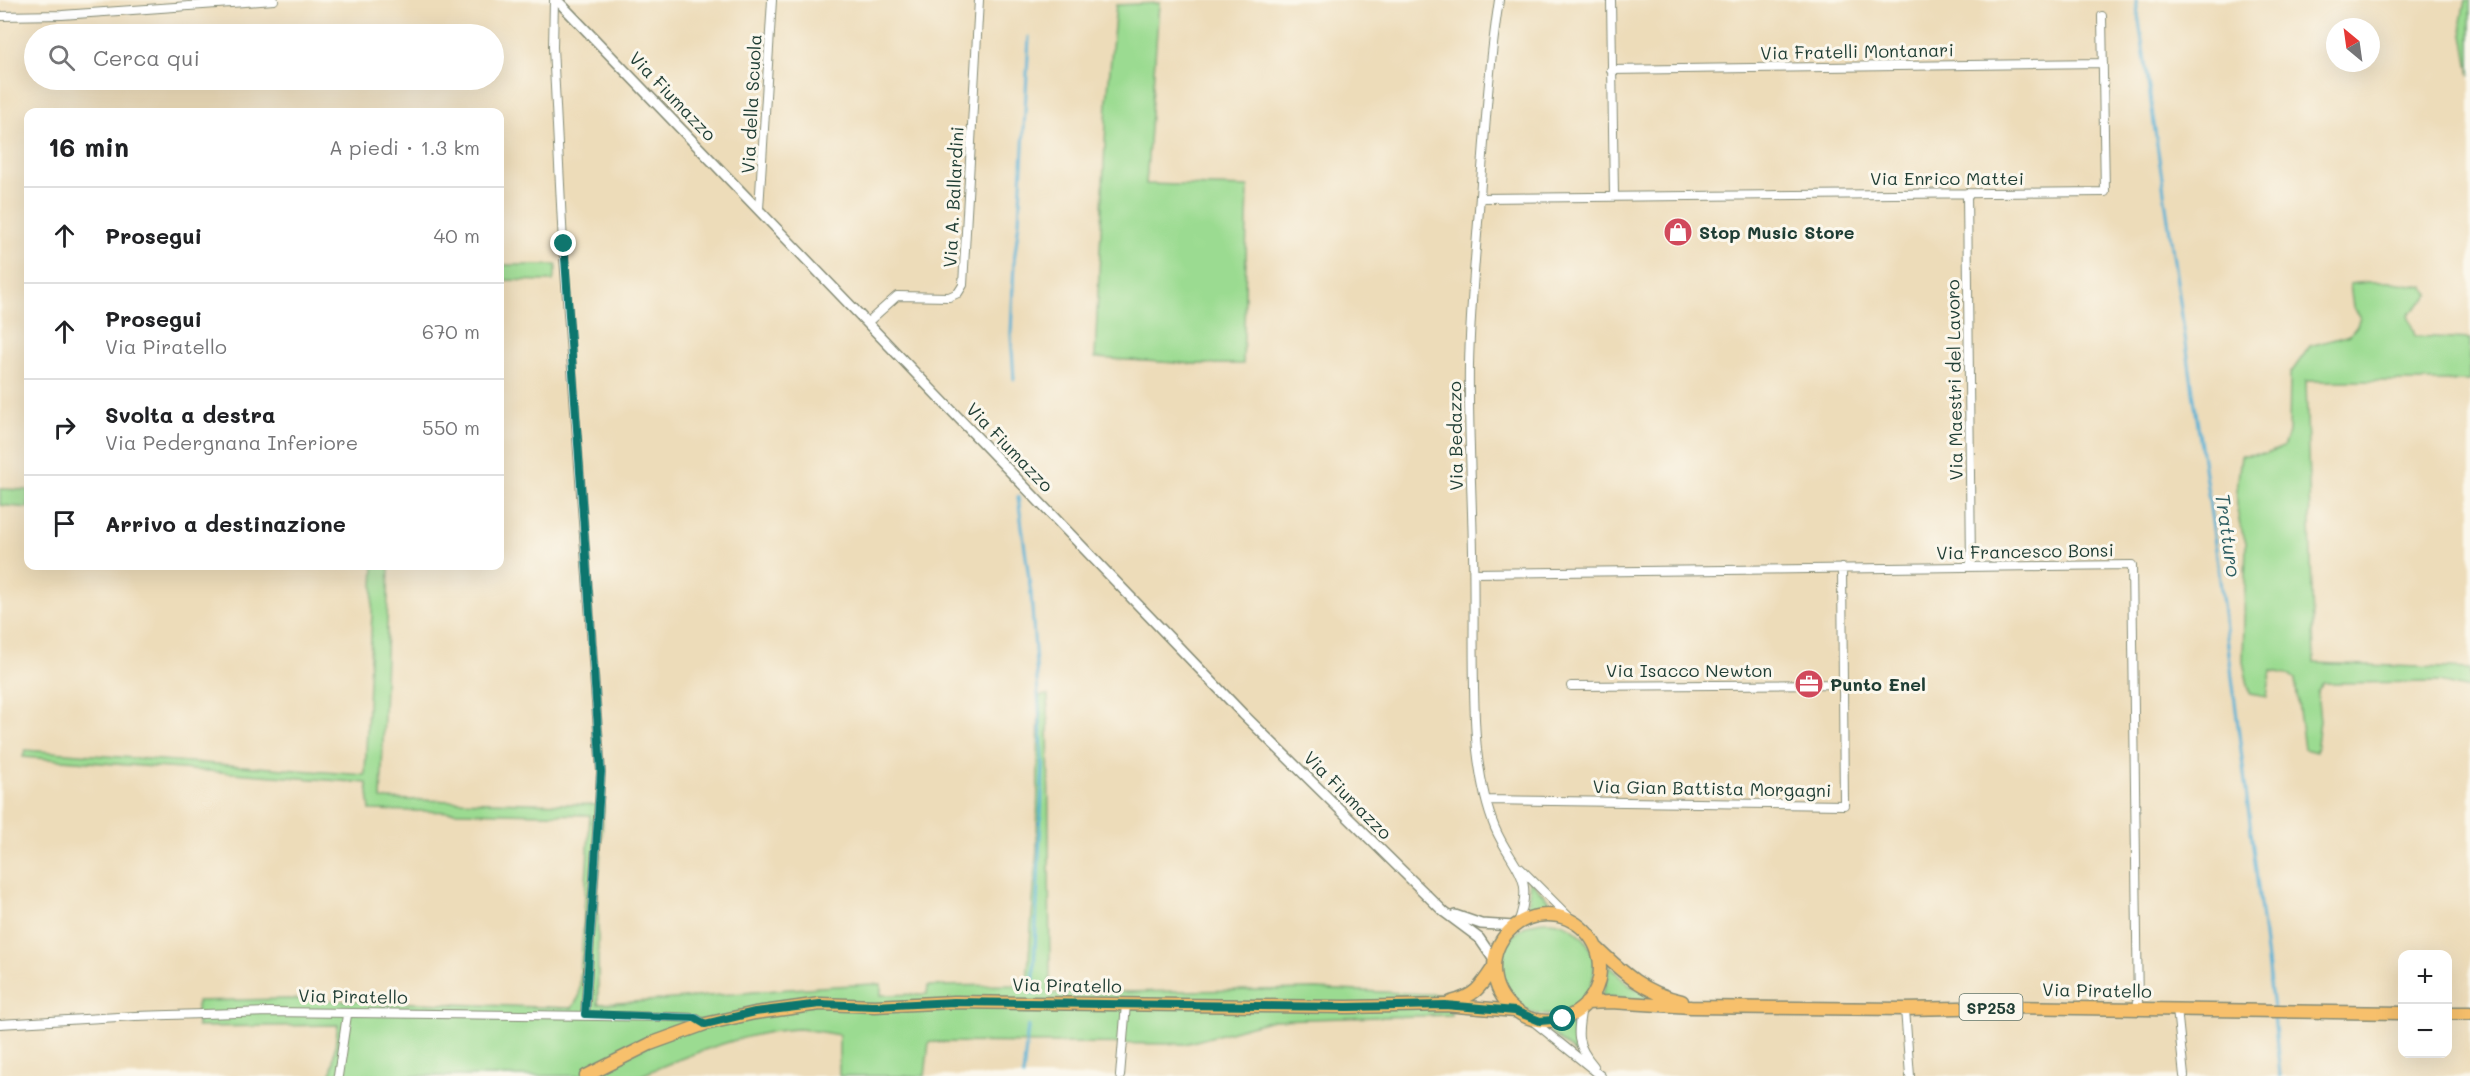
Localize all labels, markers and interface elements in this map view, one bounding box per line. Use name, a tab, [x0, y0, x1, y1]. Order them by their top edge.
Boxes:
north arrow	[2326, 18, 2380, 72]
search box	[24, 24, 504, 90]
street label: Via della Scuola	[735, 34, 767, 174]
street label: Via Fratelli Montanari	[1760, 37, 1954, 65]
icon: search	[45, 41, 78, 74]
text: Cerca qui	[93, 43, 200, 72]
street label: Via Fiumazzo	[624, 46, 722, 146]
street label: Via A. Ballardini	[937, 126, 969, 268]
text: 16 min	[48, 130, 129, 164]
text: A piedi · 1.3 km	[329, 134, 480, 160]
street label: Via Enrico Mattei	[1870, 166, 2024, 190]
shop icon: Stop Music Store	[1662, 216, 1694, 248]
icon: ahead	[48, 219, 81, 252]
place label: Stop Music Store	[1699, 220, 1855, 244]
text: Prosegui	[105, 221, 202, 250]
text: 40 m	[434, 222, 480, 248]
route end	[550, 230, 576, 256]
street label: Via Maestri del Lavoro	[1940, 279, 1968, 481]
text: Prosegui	[105, 304, 202, 333]
icon: ahead	[48, 315, 81, 348]
text: 670 m	[422, 318, 480, 344]
text: Via Piratello	[105, 333, 227, 359]
street label: Via Bedazzo	[1442, 381, 1468, 491]
street label: Via Fiumazzo	[961, 397, 1059, 497]
text: Svolta a destra	[105, 400, 275, 429]
icon: right	[48, 411, 81, 444]
text: 550 m	[422, 414, 480, 440]
text: Via Pedergnana Inferiore	[105, 429, 358, 455]
water label: Tratturo	[2210, 492, 2248, 579]
icon: arrive	[48, 507, 81, 540]
text: Arrivo a destinazione	[105, 509, 346, 538]
street label: Via Francesco Bonsi	[1936, 537, 2114, 565]
street label: Via Isacco Newton	[1606, 658, 1772, 682]
office icon: Punto Enel	[1793, 668, 1825, 700]
place label: Punto Enel	[1830, 672, 1926, 696]
street label: Via Fiumazzo	[1299, 746, 1398, 845]
street label: Via Gian Battista Morgagni	[1592, 774, 1832, 802]
map controls	[2398, 950, 2452, 1058]
button: +	[2398, 950, 2452, 1004]
street label: Via Piratello	[1012, 972, 1122, 998]
street label: Via Piratello	[2042, 977, 2152, 1003]
street label: Via Piratello	[298, 983, 408, 1009]
road number: SP253	[1960, 994, 2022, 1020]
button: −	[2398, 1004, 2452, 1058]
route start	[1549, 1005, 1575, 1031]

